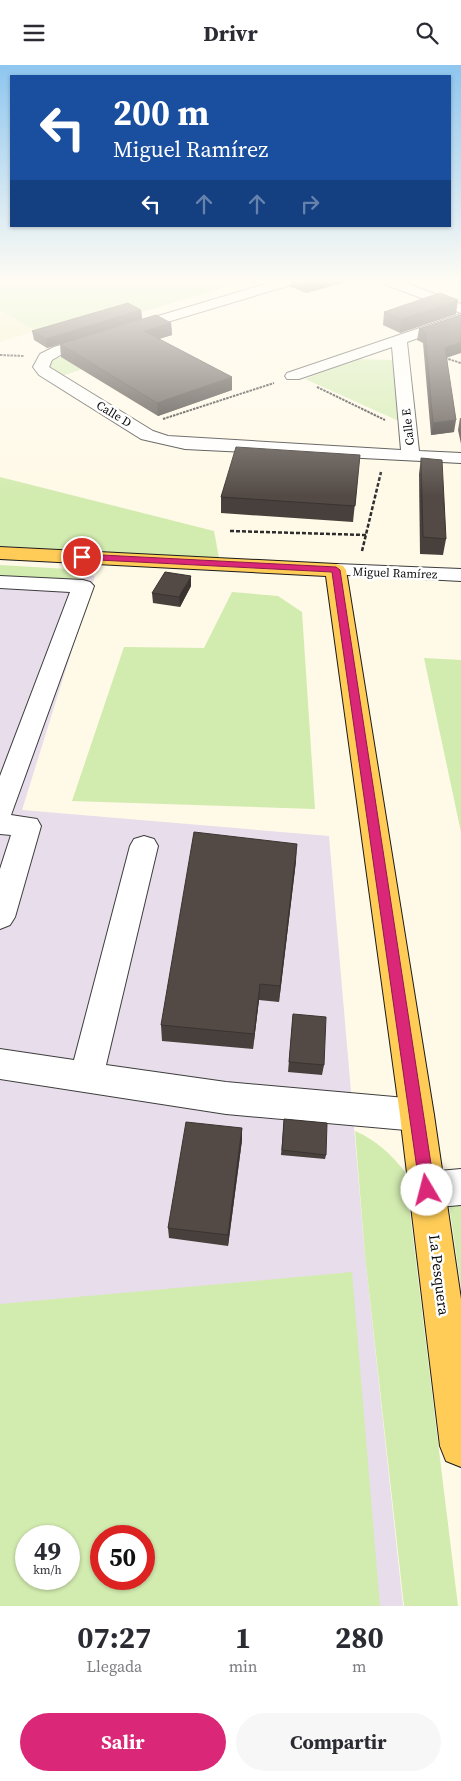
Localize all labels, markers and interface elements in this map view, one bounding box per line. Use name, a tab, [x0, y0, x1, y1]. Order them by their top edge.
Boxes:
text: Drivr	[203, 18, 258, 48]
icon: menu	[20, 19, 48, 47]
icon: search	[413, 19, 441, 47]
text: 200 m	[113, 89, 209, 137]
icon: left	[30, 95, 95, 160]
text: Miguel Ramírez	[113, 134, 268, 164]
icon: left	[137, 190, 165, 218]
icon: ahead	[190, 190, 218, 218]
icon: ahead	[243, 190, 271, 218]
icon: right	[296, 190, 324, 218]
street label: Calle D	[93, 397, 135, 431]
street label: Calle E	[398, 408, 418, 446]
pin	[61, 536, 103, 578]
icon: arrive	[68, 543, 96, 571]
street label: Miguel Ramírez	[352, 564, 438, 582]
position arrow	[400, 1163, 452, 1215]
street label: La Pesquera	[424, 1233, 455, 1317]
speed limit sign: 50	[90, 1525, 155, 1590]
text: 49	[34, 1534, 61, 1568]
text: km/h	[33, 1562, 62, 1578]
text: 07:27	[77, 1617, 151, 1658]
text: 1	[235, 1617, 251, 1658]
text: 280	[335, 1617, 384, 1658]
text: Llegada	[87, 1655, 142, 1677]
text: min	[229, 1655, 258, 1677]
text: m	[352, 1655, 366, 1677]
button: Salir	[20, 1713, 226, 1771]
button: Compartir	[236, 1713, 441, 1771]

